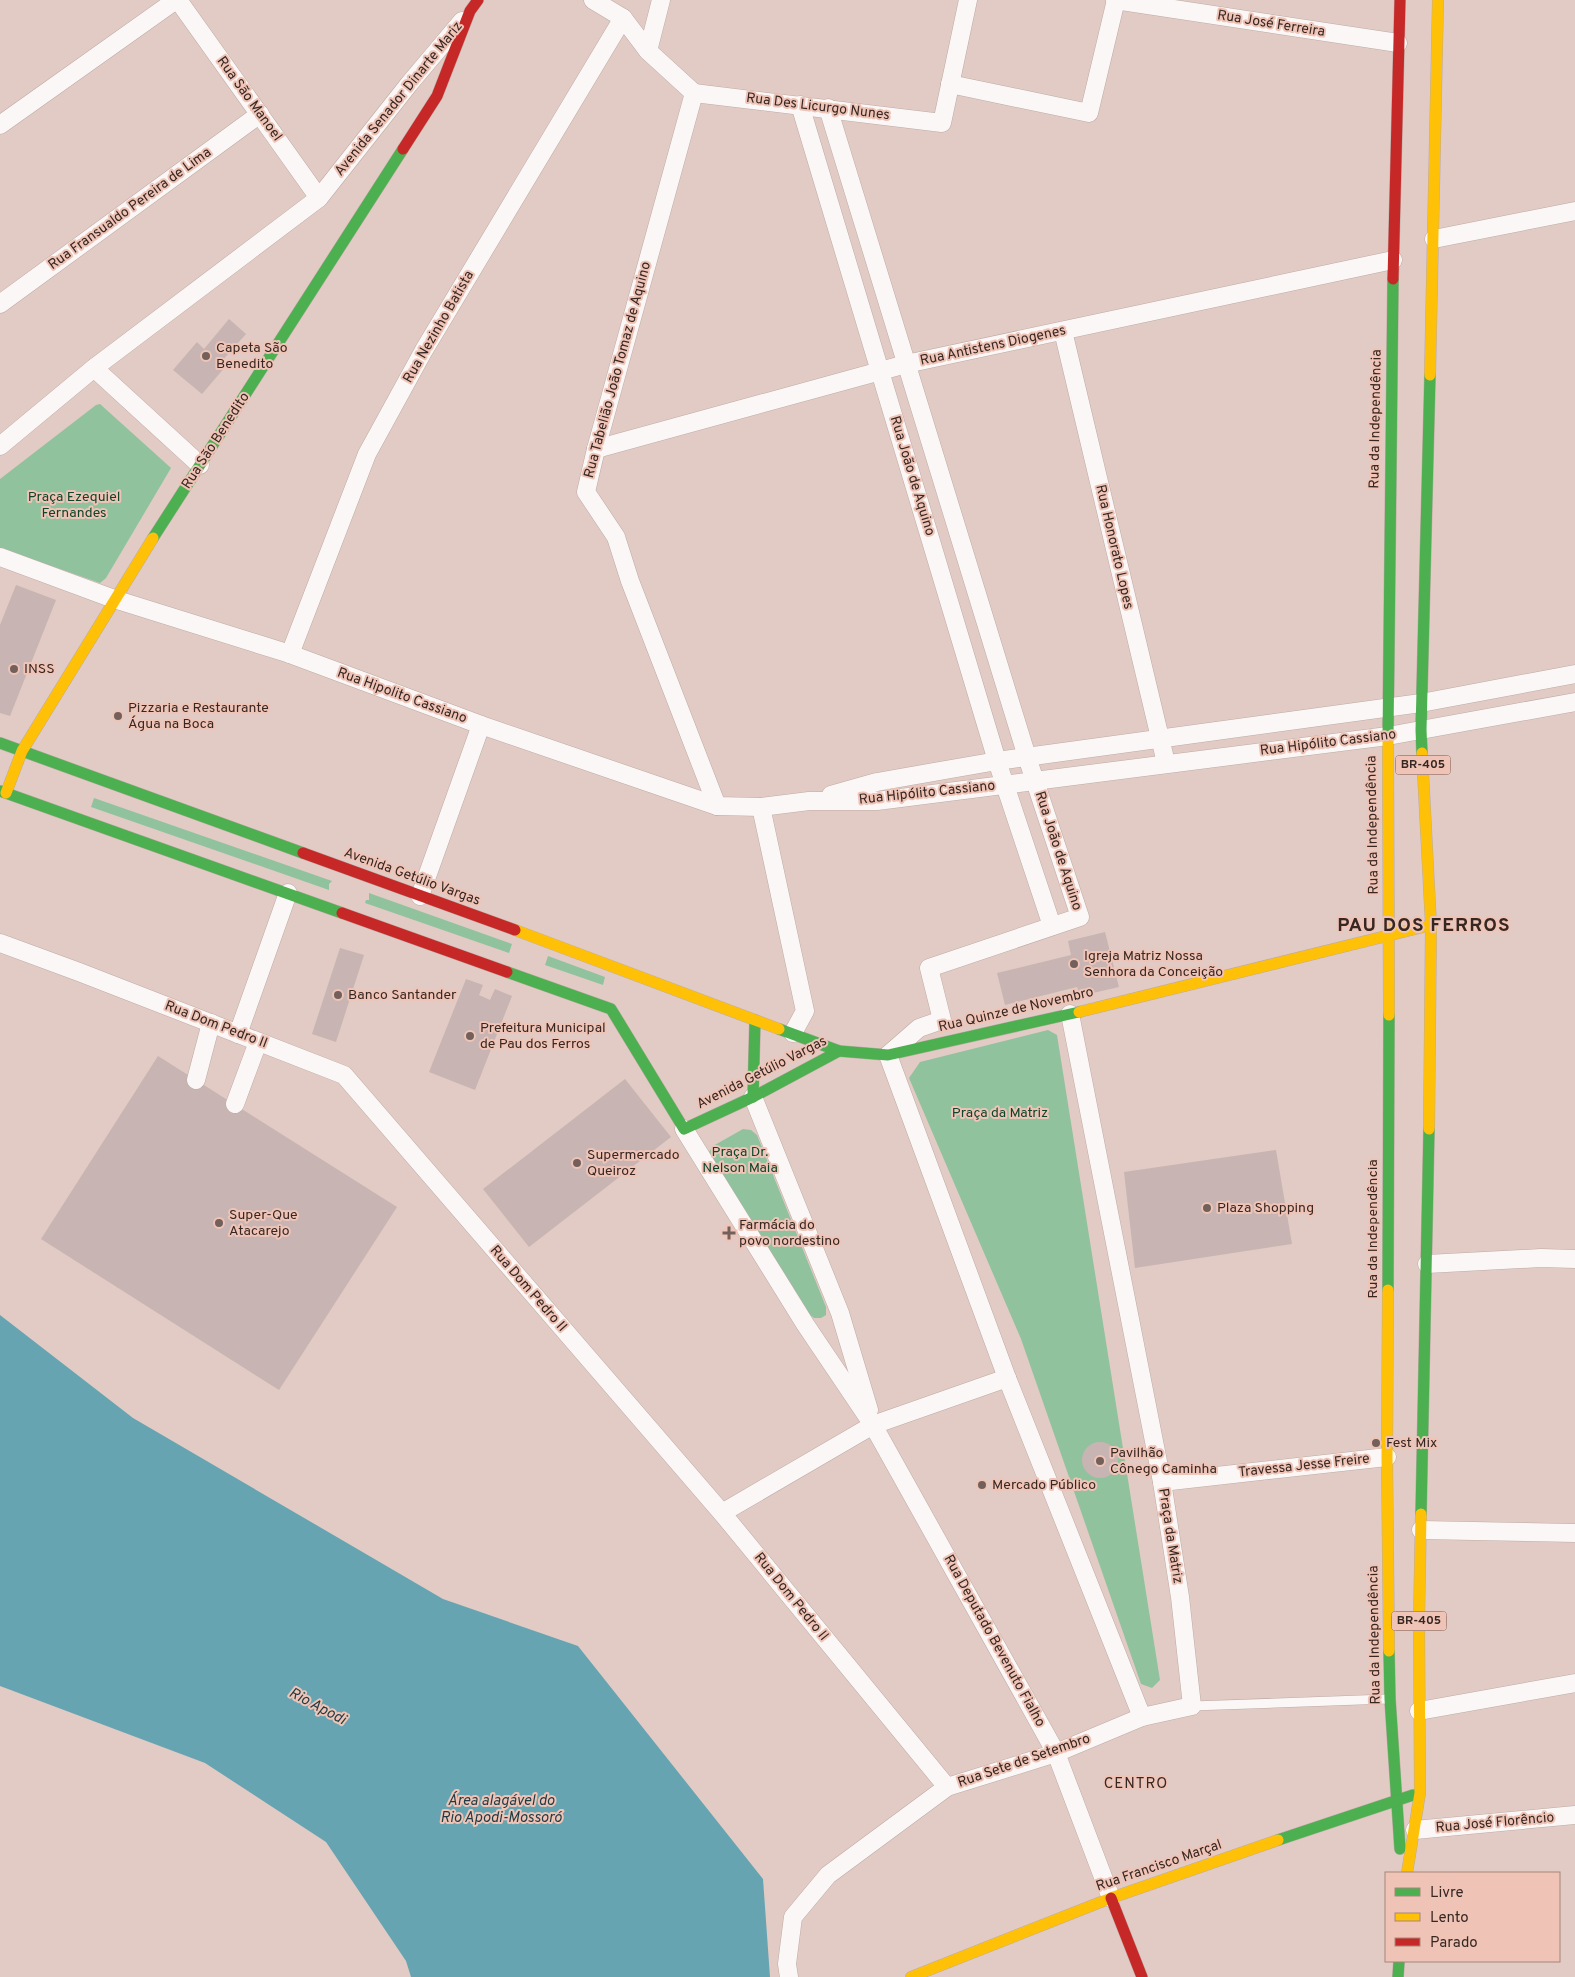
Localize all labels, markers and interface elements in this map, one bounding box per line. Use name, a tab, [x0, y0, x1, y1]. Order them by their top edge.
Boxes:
street label: Rua José Ferreira	[1216, 7, 1326, 41]
street label: Avenida Senador Dinarte Mariz	[331, 18, 467, 180]
street label: Rua São Manoel	[213, 53, 285, 145]
street label: Rua Des Licurgo Nunes	[745, 90, 891, 124]
street label: Rua Fransualdo Pereira de Lima	[45, 144, 215, 274]
street label: Rua Tabelião João Tomaz de Aquino	[581, 260, 655, 480]
street label: Rua Nezinho Batista	[400, 268, 478, 386]
street label: Rua Antistens Diogenes	[919, 322, 1067, 370]
place label: Capeta São Benedito	[216, 340, 288, 373]
street label: Rua da Independência	[1366, 349, 1386, 489]
marker: Capeta São Benedito	[200, 350, 212, 362]
street label: Rua São Benedito	[178, 389, 254, 493]
street label: Rua João de Aquino	[886, 414, 938, 538]
street label: Rua Honorato Lopes	[1091, 483, 1137, 611]
park label: Praça Ezequiel Fernandes	[28, 489, 120, 522]
place label: INSS	[24, 661, 55, 678]
marker: INSS	[8, 663, 20, 675]
street label: Rua Hipolito Cassiano	[335, 665, 469, 727]
place label: Pizzaria e Restaurante Água na Boca	[128, 700, 269, 733]
marker: Pizzaria e Restaurante Água na Boca	[112, 710, 124, 722]
street label: Rua Hipólito Cassiano	[1259, 726, 1397, 760]
street label: Rua da Independência	[1363, 755, 1383, 895]
road number: BR-405	[1396, 756, 1450, 774]
street label: Rua Hipólito Cassiano	[858, 777, 996, 809]
street label: Rua João de Aquino	[1031, 789, 1085, 913]
street label: Avenida Getúlio Vargas	[342, 844, 482, 910]
district label: PAU DOS FERROS	[1337, 914, 1511, 938]
place label: Igreja Matriz Nossa Senhora da Conceição	[1084, 948, 1223, 981]
marker: Igreja Matriz Nossa Senhora da Conceição	[1068, 958, 1080, 970]
street label: Rua Quinze de Novembro	[937, 984, 1095, 1036]
place label: Banco Santander	[348, 987, 457, 1004]
marker: Banco Santander	[332, 989, 344, 1001]
street label: Rua Dom Pedro II	[162, 998, 270, 1052]
place label: Prefeitura Municipal de Pau dos Ferros	[480, 1020, 606, 1053]
marker: Prefeitura Municipal de Pau dos Ferros	[464, 1030, 476, 1042]
street label: Avenida Getúlio Vargas	[694, 1033, 830, 1113]
park label: Praça da Matriz	[952, 1105, 1048, 1122]
park label: Praça Dr. Nelson Maia	[702, 1144, 778, 1177]
place label: Supermercado Queiroz	[587, 1147, 680, 1180]
marker: Supermercado Queiroz	[571, 1157, 583, 1169]
street label: Rua da Independência	[1365, 1159, 1382, 1299]
place label: Plaza Shopping	[1217, 1200, 1314, 1217]
marker: Plaza Shopping	[1201, 1202, 1213, 1214]
place label: Super-Que Atacarejo	[229, 1207, 298, 1240]
marker: Super-Que Atacarejo	[213, 1217, 225, 1229]
place label: Farmácia do povo nordestino	[739, 1217, 840, 1250]
marker: Farmácia do povo nordestino	[723, 1227, 735, 1239]
street label: Rua Dom Pedro II	[486, 1242, 570, 1336]
place label: Fest Mix	[1386, 1435, 1437, 1452]
marker: Fest Mix	[1370, 1437, 1382, 1449]
place label: Pavilhão Cônego Caminha	[1110, 1445, 1217, 1478]
street label: Travessa Jesse Freire	[1237, 1451, 1371, 1481]
marker: Pavilhão Cônego Caminha	[1094, 1455, 1106, 1467]
place label: Mercado Público	[992, 1477, 1096, 1494]
marker: Mercado Público	[976, 1479, 988, 1491]
street label: Praça da Matriz	[1154, 1487, 1186, 1585]
street label: Rua Dom Pedro II	[750, 1549, 832, 1645]
street label: Rua Deputado Bevenuto Fialho	[940, 1552, 1049, 1730]
street label: Rua da Independência	[1365, 1565, 1385, 1705]
road number: BR-405	[1392, 1612, 1446, 1630]
water label: Rio Apodi	[285, 1684, 350, 1731]
street label: Rua Sete de Setembro	[956, 1730, 1093, 1792]
district label: CENTRO	[1104, 1775, 1168, 1794]
water label: Área alagável do Rio Apodi-Mossoró	[440, 1791, 563, 1828]
street label: Rua José Florêncio	[1435, 1809, 1555, 1837]
street label: Rua Francisco Marçal	[1094, 1836, 1224, 1896]
legend	[1385, 1872, 1560, 1962]
text: Livre	[1430, 1884, 1464, 1903]
text: Lento	[1430, 1909, 1469, 1928]
text: Parado	[1430, 1934, 1478, 1953]

